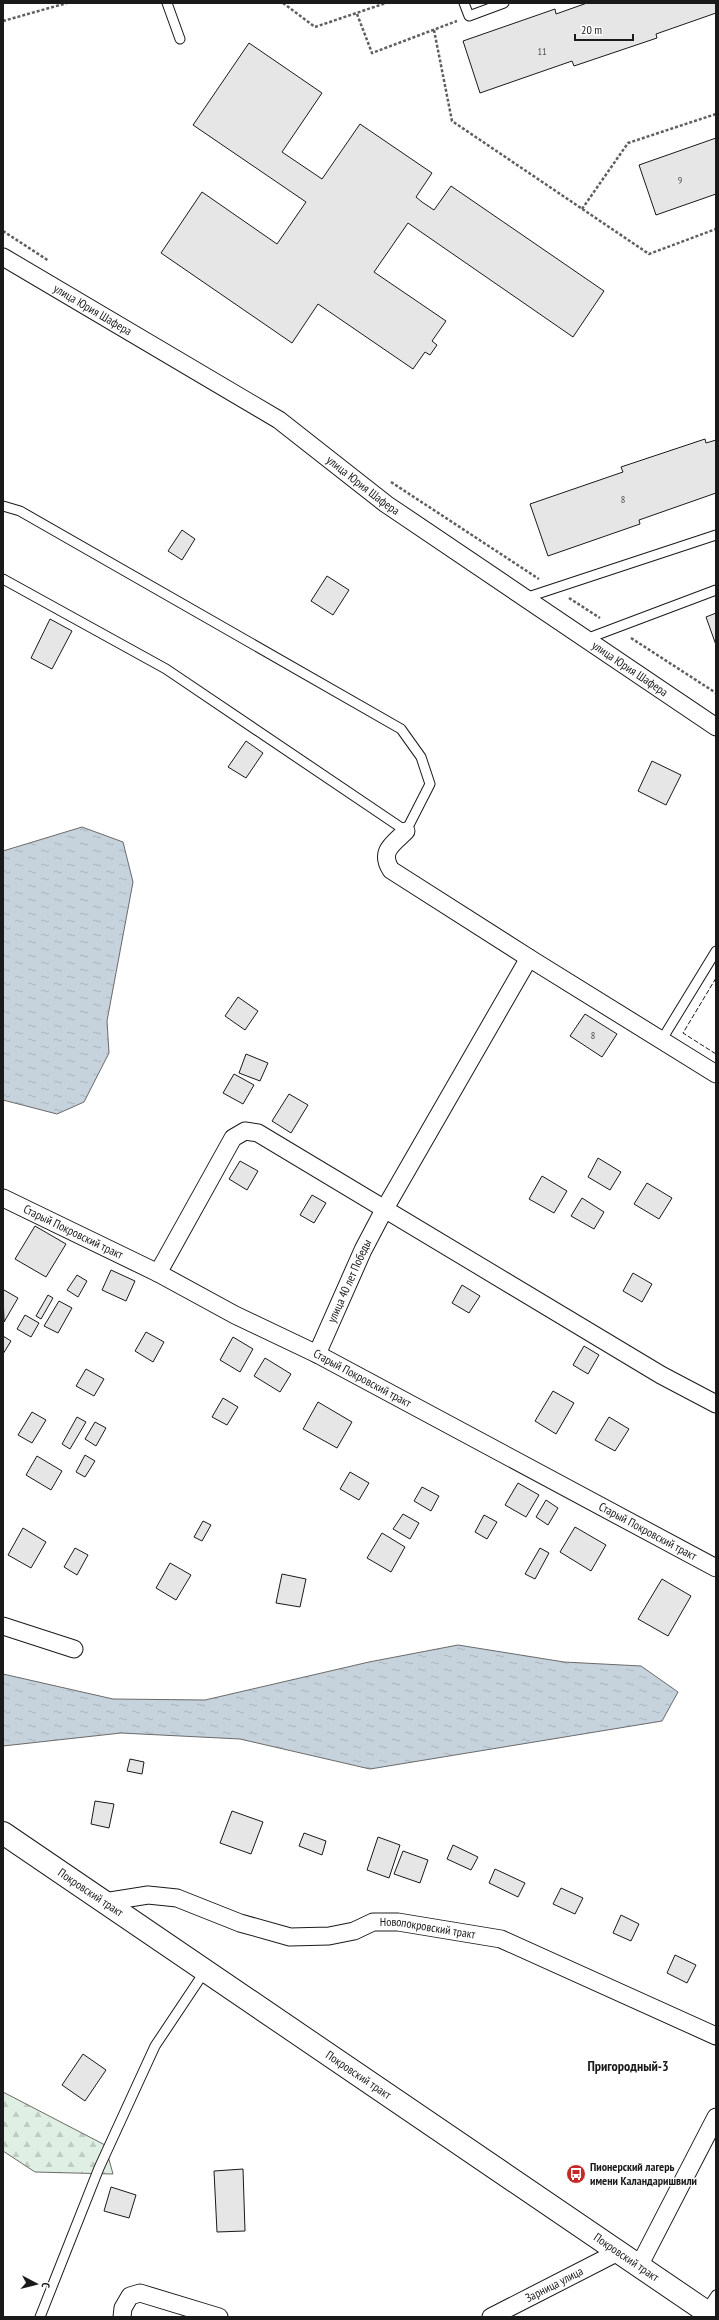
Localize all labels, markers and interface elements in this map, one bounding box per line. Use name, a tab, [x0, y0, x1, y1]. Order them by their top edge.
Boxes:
scale bar	[575, 16, 633, 42]
text: 20 m	[581, 22, 602, 37]
house number: 11	[538, 45, 547, 58]
house number: 9	[678, 174, 682, 187]
street label: улица Юрия Шафера	[51, 281, 135, 338]
street label: улица Юрия Шафера	[324, 452, 403, 518]
house number: 8	[621, 493, 625, 506]
street label: улица Юрия Шафера	[589, 637, 671, 700]
house number: 8	[591, 1029, 595, 1042]
street label: Старый Покровский тракт	[21, 1201, 126, 1262]
street label: улица 40 лет Победы	[324, 1236, 374, 1325]
street label: Старый Покровский тракт	[311, 1345, 414, 1410]
street label: Старый Покровский тракт	[596, 1499, 700, 1563]
street label: Покровский тракт	[55, 1865, 127, 1920]
street label: Новопокровский тракт	[380, 1914, 477, 1942]
street label: Покровский тракт	[323, 2047, 394, 2102]
district label: Пригородный-3	[587, 2057, 669, 2075]
place label: Пионерский лагерь имени Каландаришвили	[590, 2159, 697, 2188]
bus stop icon: Пионерский лагерь имени Каландаришвили	[565, 2163, 587, 2185]
street label: Покровский тракт	[591, 2229, 662, 2285]
street label: Зарница улица	[523, 2263, 586, 2305]
north arrow	[16, 2264, 56, 2304]
text: С	[39, 2282, 53, 2289]

